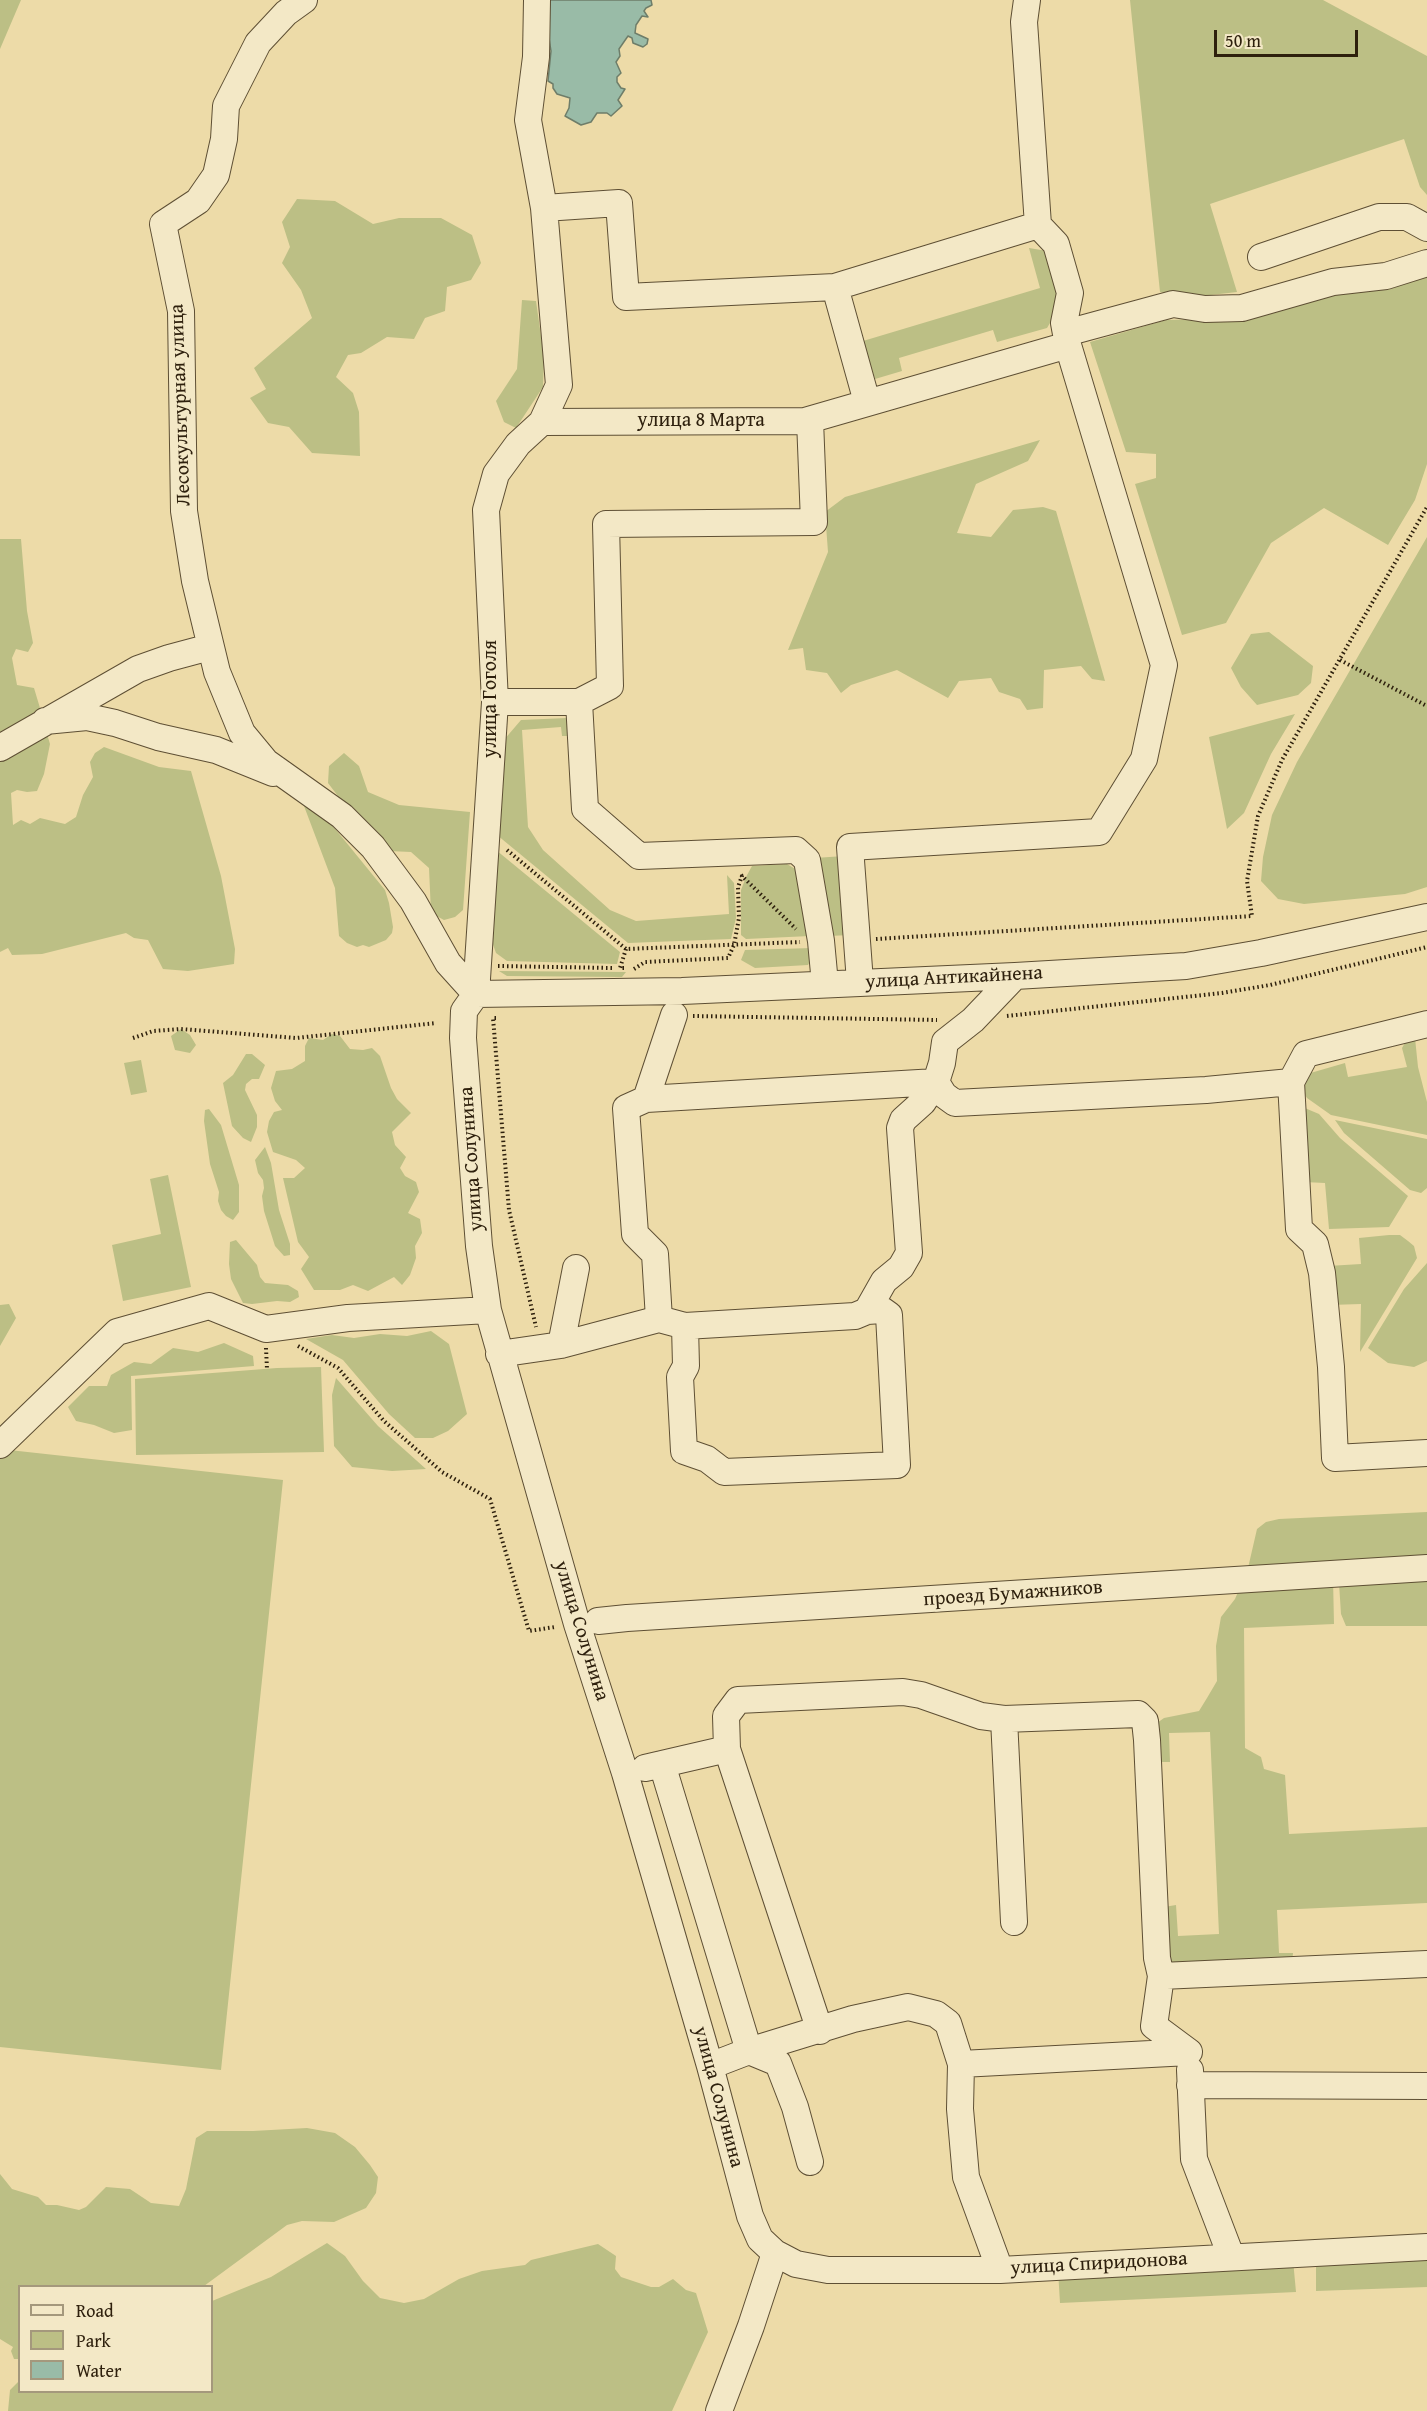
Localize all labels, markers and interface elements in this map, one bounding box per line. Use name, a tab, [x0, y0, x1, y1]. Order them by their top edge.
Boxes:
scale bar	[1217, 18, 1361, 56]
text: 50 m	[1225, 27, 1261, 54]
street label: Лесокультурная улица	[165, 303, 197, 507]
street label: улица 8 Марта	[637, 409, 765, 433]
street label: улица Гоголя	[479, 640, 503, 758]
street label: улица Антикайнена	[865, 961, 1043, 995]
street label: улица Солунина	[455, 1086, 489, 1232]
street label: улица Солунина	[548, 1558, 614, 1704]
street label: проезд Бумажников	[923, 1576, 1103, 1612]
street label: улица Солунина	[688, 2024, 748, 2170]
street label: улица Спиридонова	[1010, 2247, 1188, 2281]
legend	[18, 2285, 213, 2393]
text: Road	[76, 2297, 114, 2324]
text: Park	[76, 2327, 111, 2354]
text: Water	[76, 2357, 121, 2384]

